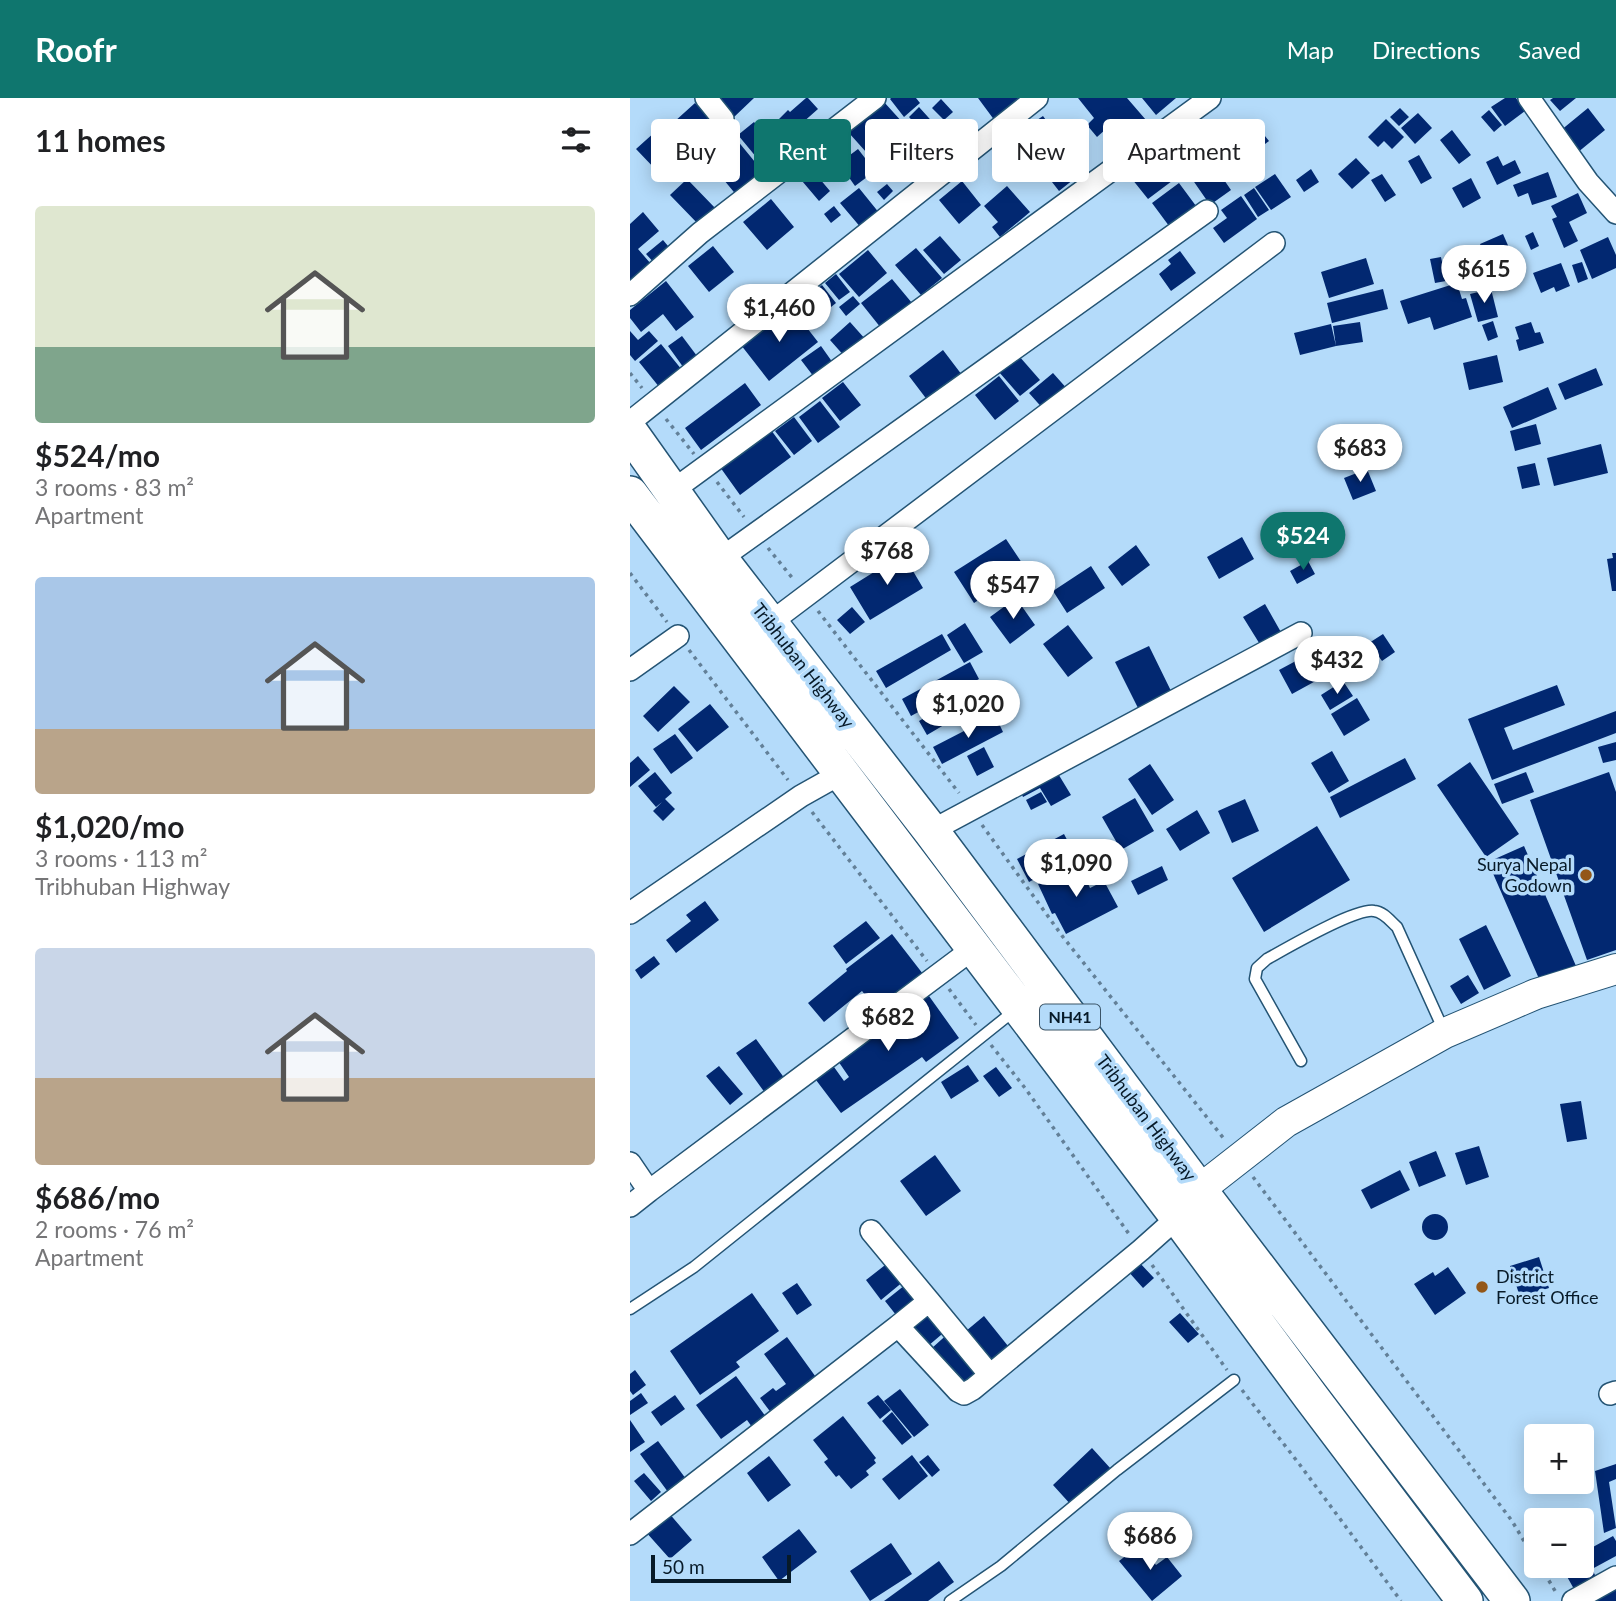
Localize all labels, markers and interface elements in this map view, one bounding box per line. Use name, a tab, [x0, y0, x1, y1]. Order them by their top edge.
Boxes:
text: Roofr	[35, 29, 117, 69]
text: Map	[1287, 35, 1334, 64]
text: Directions	[1372, 35, 1480, 64]
text: Saved	[1518, 35, 1581, 64]
chip: Buy	[651, 119, 740, 182]
chip: Rent	[754, 119, 851, 182]
chip: Filters	[865, 119, 978, 182]
chip: New	[992, 119, 1089, 182]
chip: Apartment	[1103, 119, 1265, 182]
icon: filters	[557, 121, 595, 159]
text: 11 homes	[35, 122, 166, 158]
pin: $615	[1443, 246, 1525, 305]
icon: home	[252, 252, 378, 378]
text: $615	[1457, 254, 1511, 282]
pin: $1,460	[722, 285, 836, 344]
text: $1,460	[743, 293, 815, 321]
pin: $683	[1319, 424, 1401, 484]
text: $683	[1333, 433, 1387, 461]
text: $524/mo	[35, 437, 160, 473]
text: 3 rooms · 83 m²	[35, 473, 194, 501]
text: Apartment	[35, 501, 143, 529]
pin: $524	[1262, 512, 1344, 572]
text: $524	[1276, 521, 1330, 549]
pin: $768	[846, 528, 928, 587]
text: $768	[860, 536, 914, 564]
pin: $547	[972, 561, 1054, 621]
text: $547	[986, 570, 1040, 598]
street label: Tribhuban Highway	[748, 598, 860, 733]
icon: home	[252, 623, 378, 749]
pin: $432	[1296, 636, 1378, 696]
text: $432	[1310, 645, 1364, 673]
pin: $1,020	[911, 680, 1025, 740]
text: $1,020	[932, 689, 1004, 717]
text: $1,020/mo	[35, 808, 184, 844]
pin: $1,090	[1019, 840, 1133, 899]
text: 3 rooms · 113 m²	[35, 844, 207, 872]
text: $1,090	[1040, 848, 1112, 876]
place label: Surya Nepal Godown	[1477, 853, 1572, 896]
marker: Surya Nepal Godown	[1578, 867, 1594, 883]
text: Tribhuban Highway	[35, 872, 230, 900]
pin: $682	[847, 993, 929, 1053]
icon: home	[252, 994, 378, 1120]
text: $682	[861, 1002, 915, 1030]
road number: NH41	[1040, 1004, 1100, 1029]
street label: Tribhuban Highway	[1092, 1050, 1202, 1186]
text: $686/mo	[35, 1179, 160, 1215]
text: 2 rooms · 76 m²	[35, 1215, 194, 1243]
text: Apartment	[35, 1243, 143, 1271]
place label: District Forest Office	[1496, 1265, 1598, 1308]
marker: District Forest Office	[1474, 1279, 1490, 1295]
map controls	[1524, 1424, 1594, 1578]
button: +	[1524, 1424, 1594, 1494]
button: −	[1524, 1508, 1594, 1578]
pin: $686	[1109, 1512, 1191, 1572]
text: $686	[1123, 1521, 1177, 1549]
scale bar	[651, 1552, 791, 1584]
text: 50 m	[662, 1555, 705, 1578]

